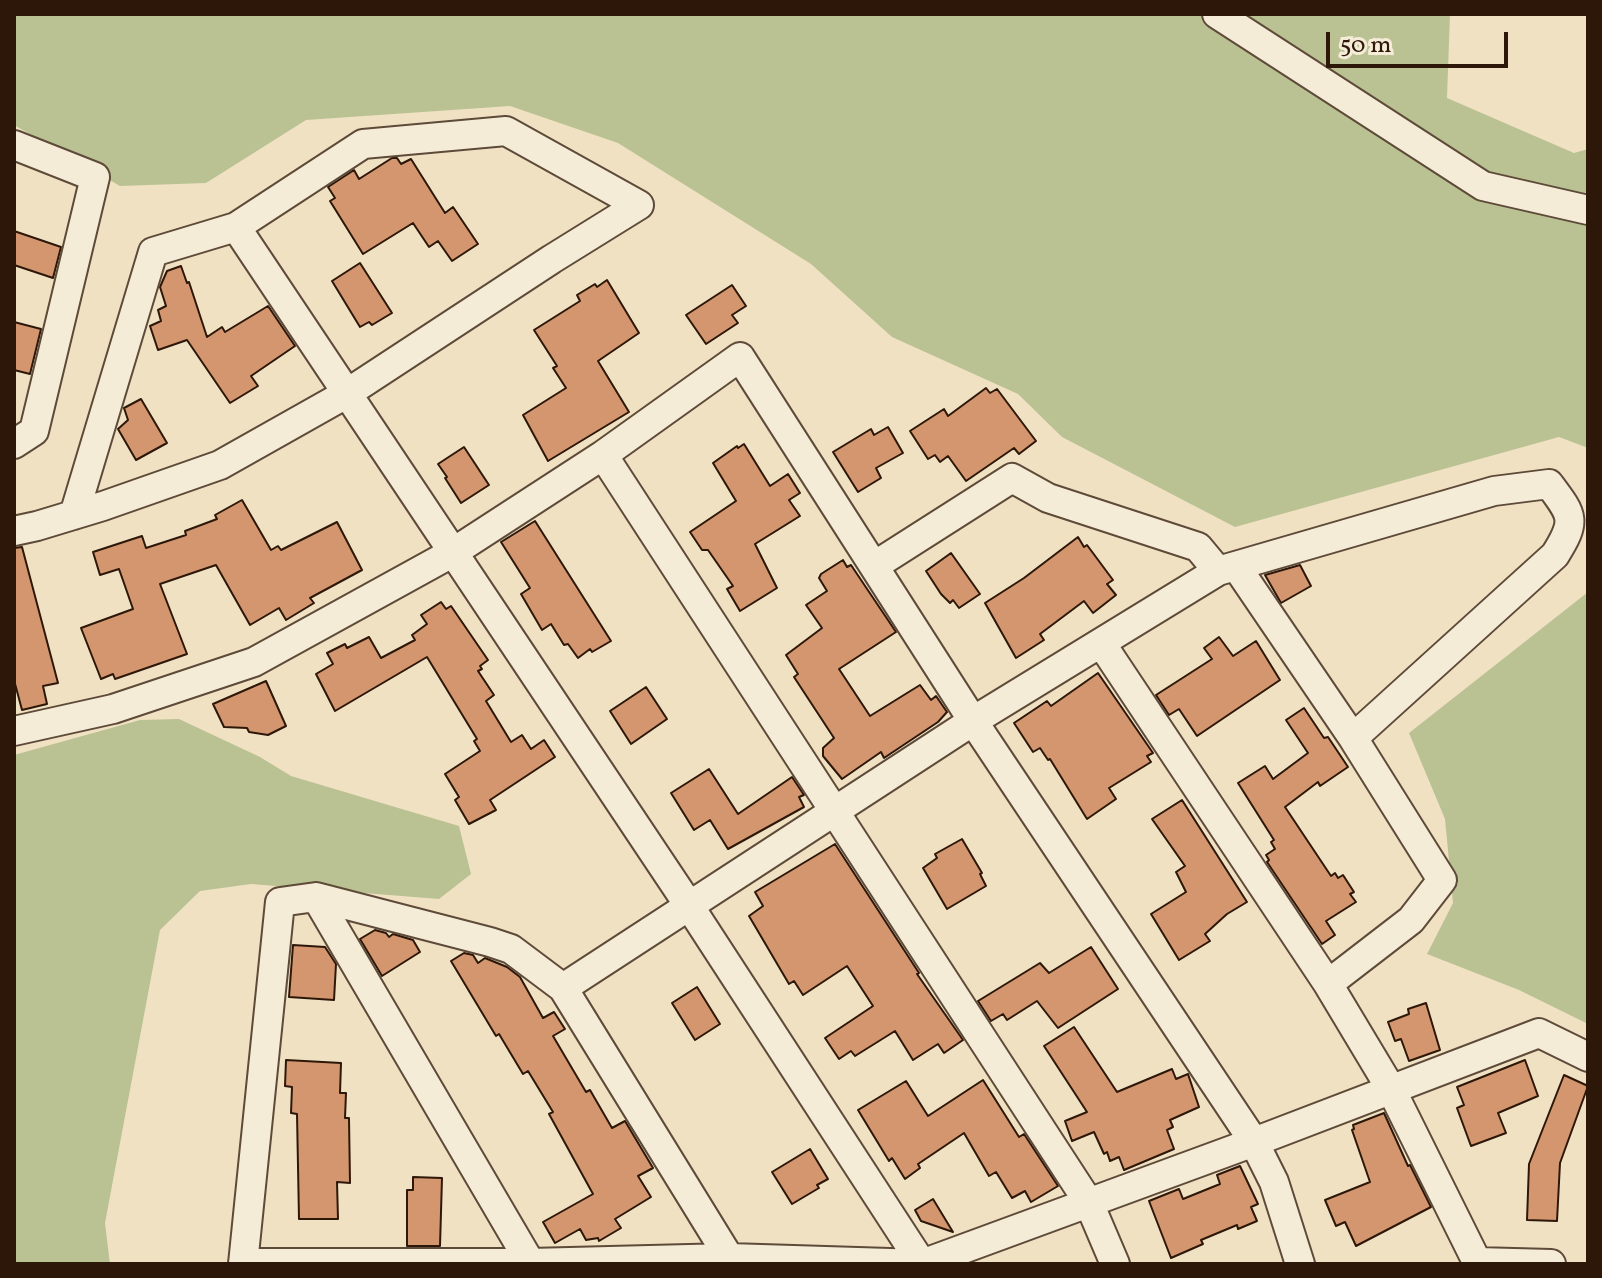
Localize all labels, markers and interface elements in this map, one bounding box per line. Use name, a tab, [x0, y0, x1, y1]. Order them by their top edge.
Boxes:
scale bar	[1330, 16, 1512, 66]
text: 50 m	[1340, 29, 1392, 63]

